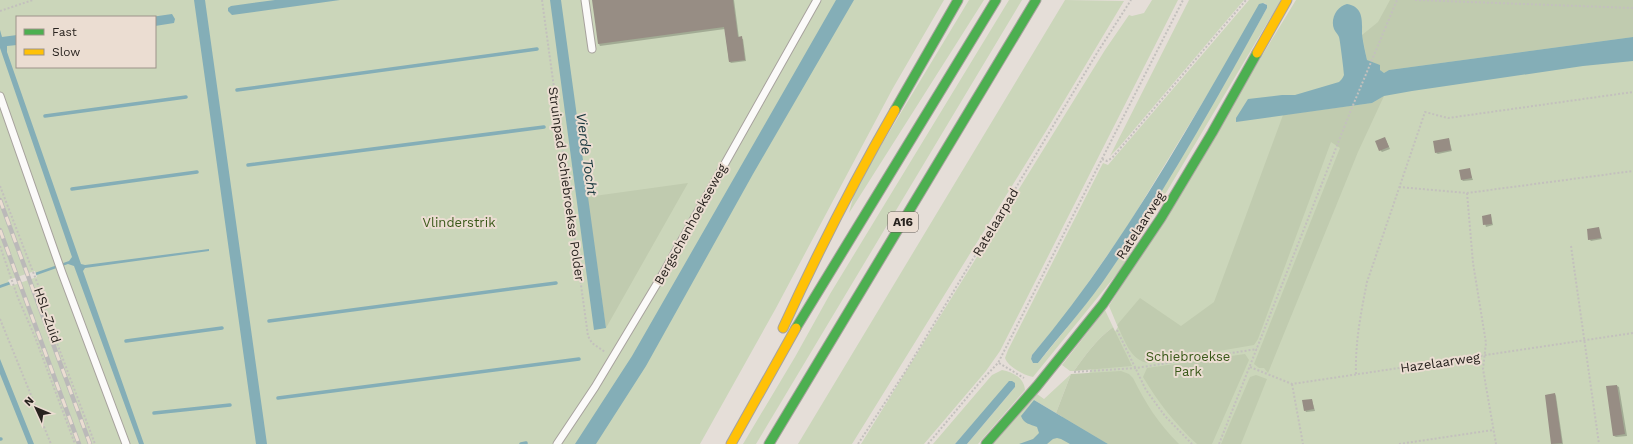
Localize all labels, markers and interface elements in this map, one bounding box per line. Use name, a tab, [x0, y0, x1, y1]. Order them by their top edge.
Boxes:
legend	[16, 16, 156, 68]
text: Fast	[52, 25, 77, 39]
text: Slow	[52, 45, 80, 59]
street label: Struinpad Schiebroekse Polder	[545, 86, 588, 282]
water label: Vierde Tocht	[573, 112, 601, 197]
street label: Bergschenhoekseweg	[651, 161, 730, 287]
street label: Ratelaarpad	[969, 186, 1022, 259]
street label: Ratelaarweg	[1113, 189, 1168, 262]
road number: A16	[888, 212, 918, 232]
park label: Vlinderstrik	[422, 215, 496, 230]
street label: HSL-Zuid	[31, 285, 64, 345]
park label: Schiebroekse Park	[1146, 349, 1230, 379]
street label: Hazelaarweg	[1399, 349, 1481, 376]
north arrow	[16, 388, 56, 428]
text: N	[22, 394, 37, 409]

